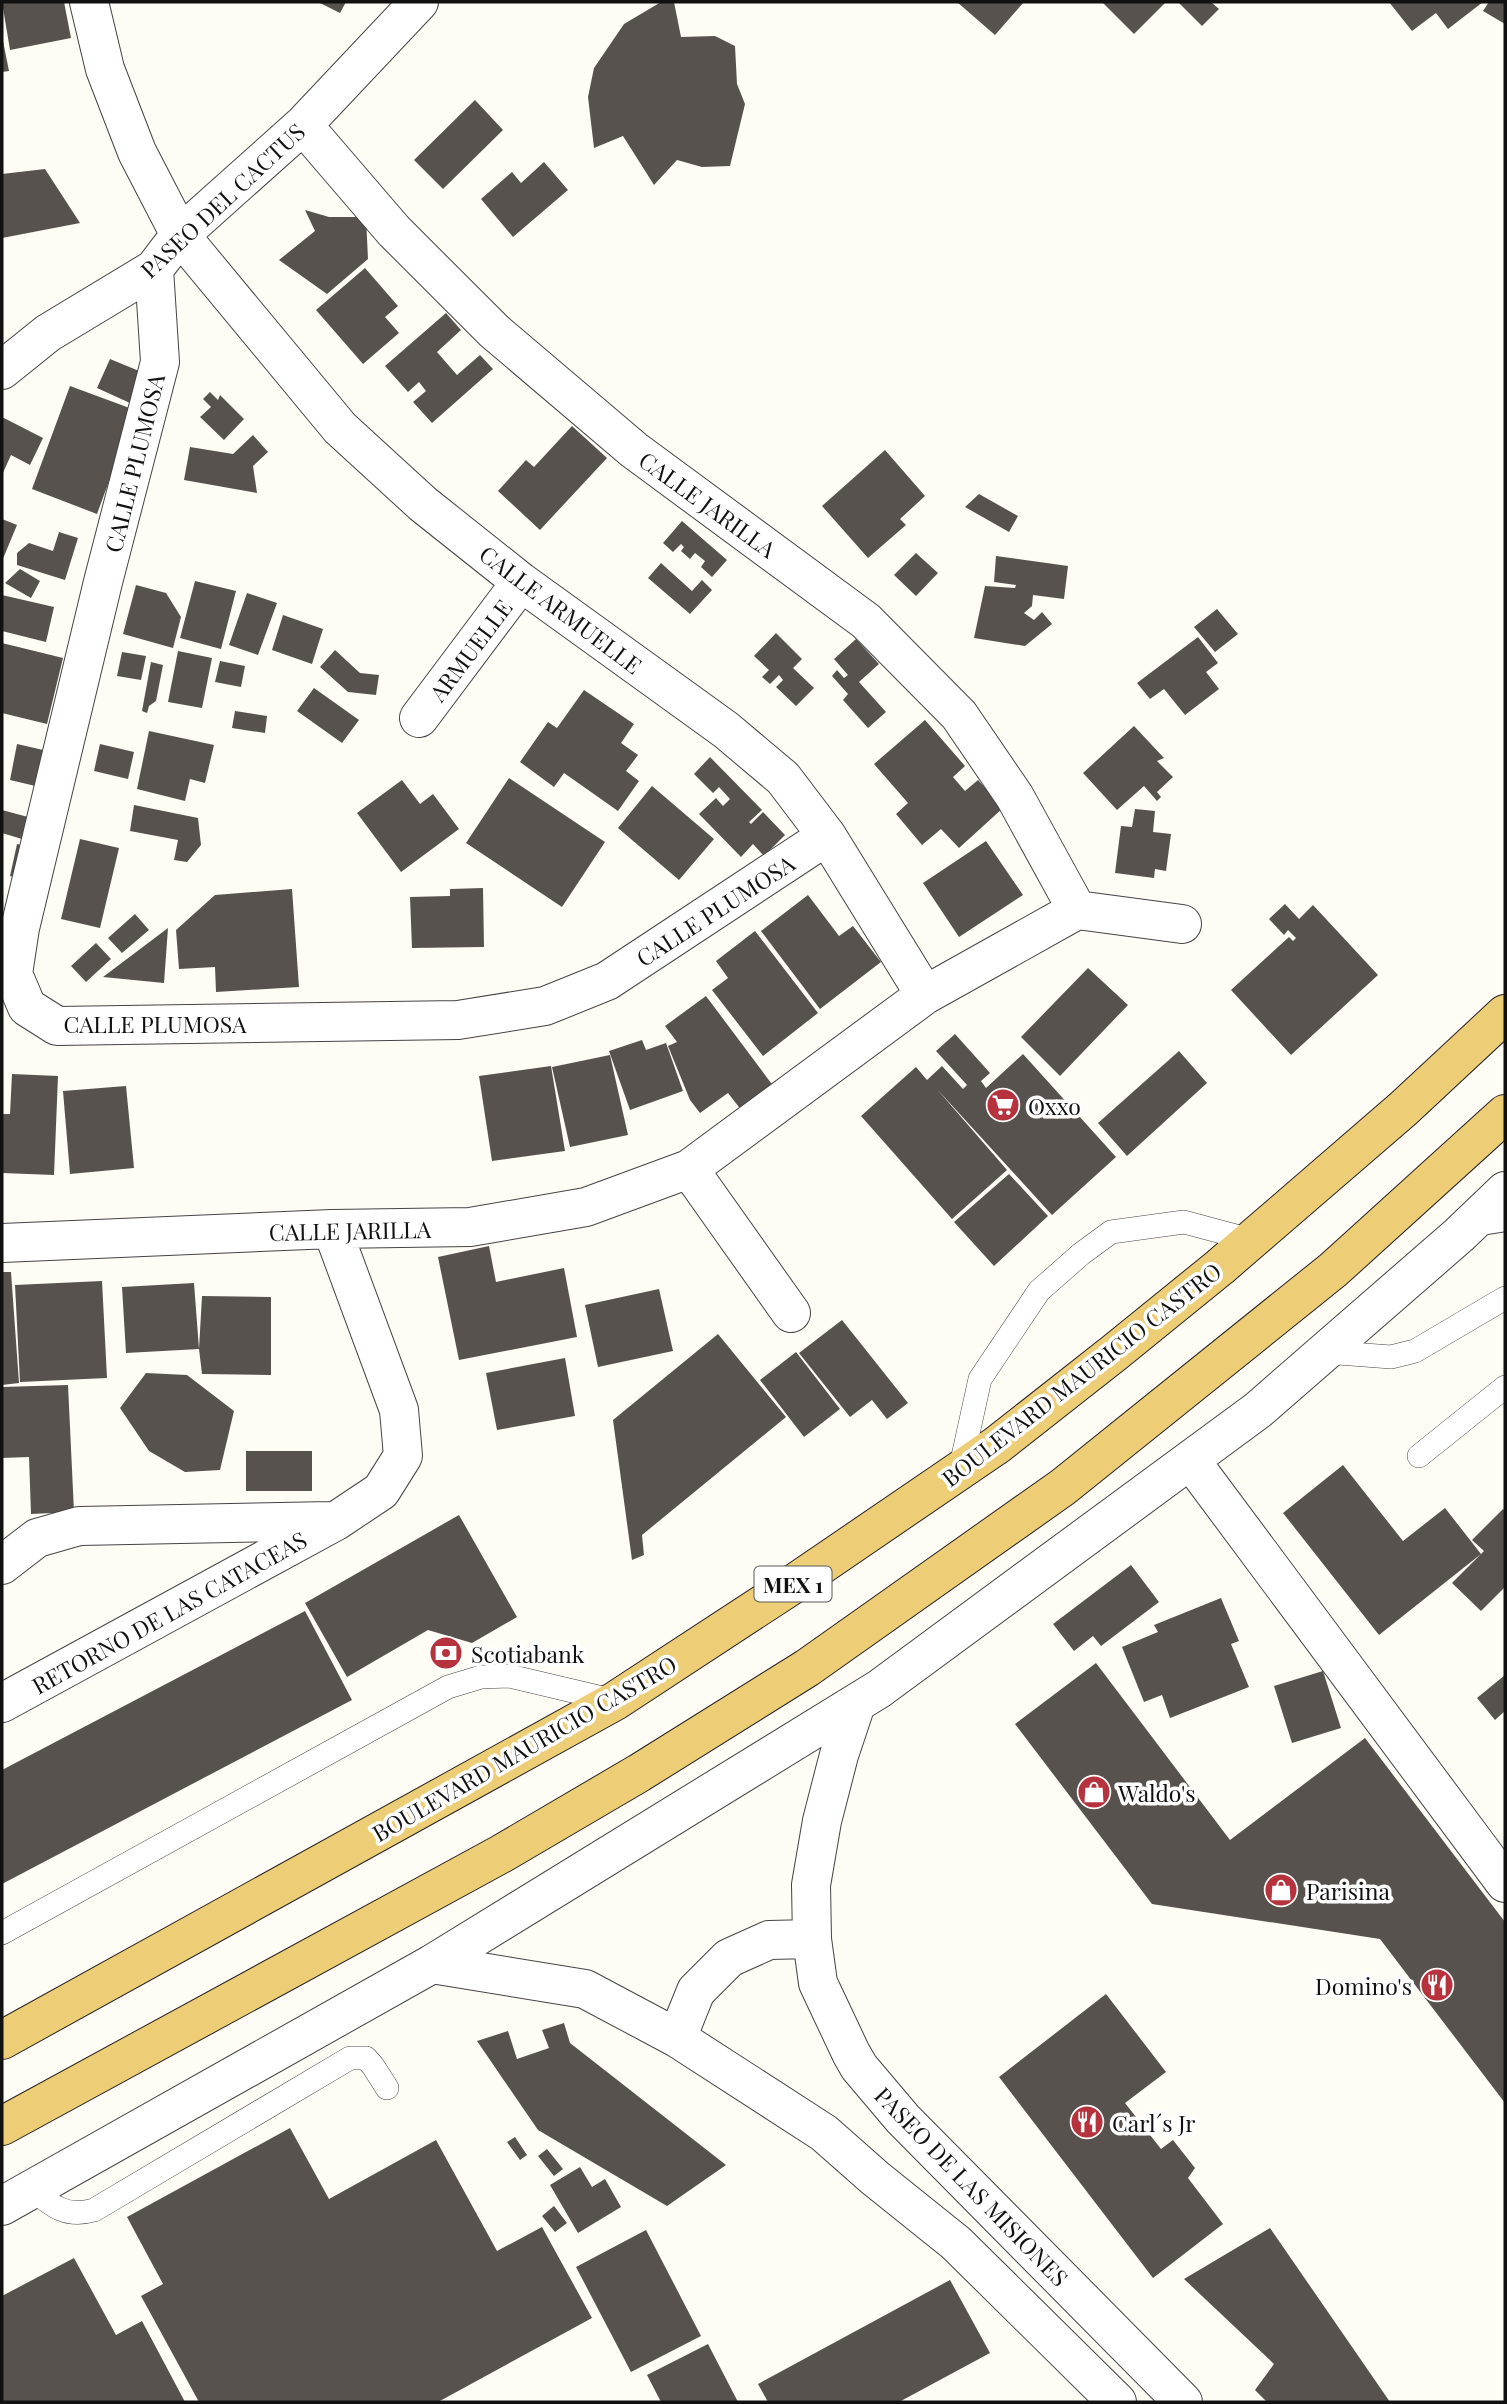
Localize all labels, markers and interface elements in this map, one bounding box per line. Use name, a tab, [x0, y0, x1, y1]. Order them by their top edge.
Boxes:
street label: PASEO DEL CACTUS	[133, 116, 311, 284]
street label: CALLE PLUMOSA	[97, 370, 171, 556]
street label: CALLE JARILLA	[633, 444, 783, 565]
street label: CALLE ARMUELLE	[474, 538, 648, 680]
street label: ARMUELLE	[421, 593, 518, 708]
street label: CALLE PLUMOSA	[630, 847, 801, 973]
street label: CALLE PLUMOSA	[64, 1008, 247, 1039]
supermarket icon: Oxxo	[984, 1086, 1022, 1124]
place label: Oxxo	[1028, 1090, 1081, 1121]
street label: CALLE JARILLA	[269, 1213, 432, 1247]
street label: BOULEVARD MAURICIO CASTRO	[935, 1255, 1227, 1493]
street label: RETORNO DE LAS CATACEAS	[26, 1523, 312, 1701]
road number: MEX 1	[754, 1566, 832, 1602]
bank icon: Scotiabank	[427, 1634, 465, 1672]
place label: Scotiabank	[471, 1638, 585, 1669]
street label: BOULEVARD MAURICIO CASTRO	[366, 1648, 682, 1848]
shop icon: Waldo's	[1075, 1773, 1113, 1811]
place label: Waldo's	[1117, 1777, 1196, 1808]
shop icon: Parisina	[1262, 1871, 1300, 1909]
place label: Parisina	[1306, 1875, 1390, 1906]
restaurant icon: Domino's	[1418, 1966, 1456, 2004]
place label: Domino's	[1315, 1970, 1412, 2001]
street label: PASEO DE LAS MISIONES	[868, 2080, 1076, 2292]
restaurant icon: Carl´s Jr	[1068, 2103, 1106, 2141]
place label: Carl´s Jr	[1112, 2107, 1196, 2138]

